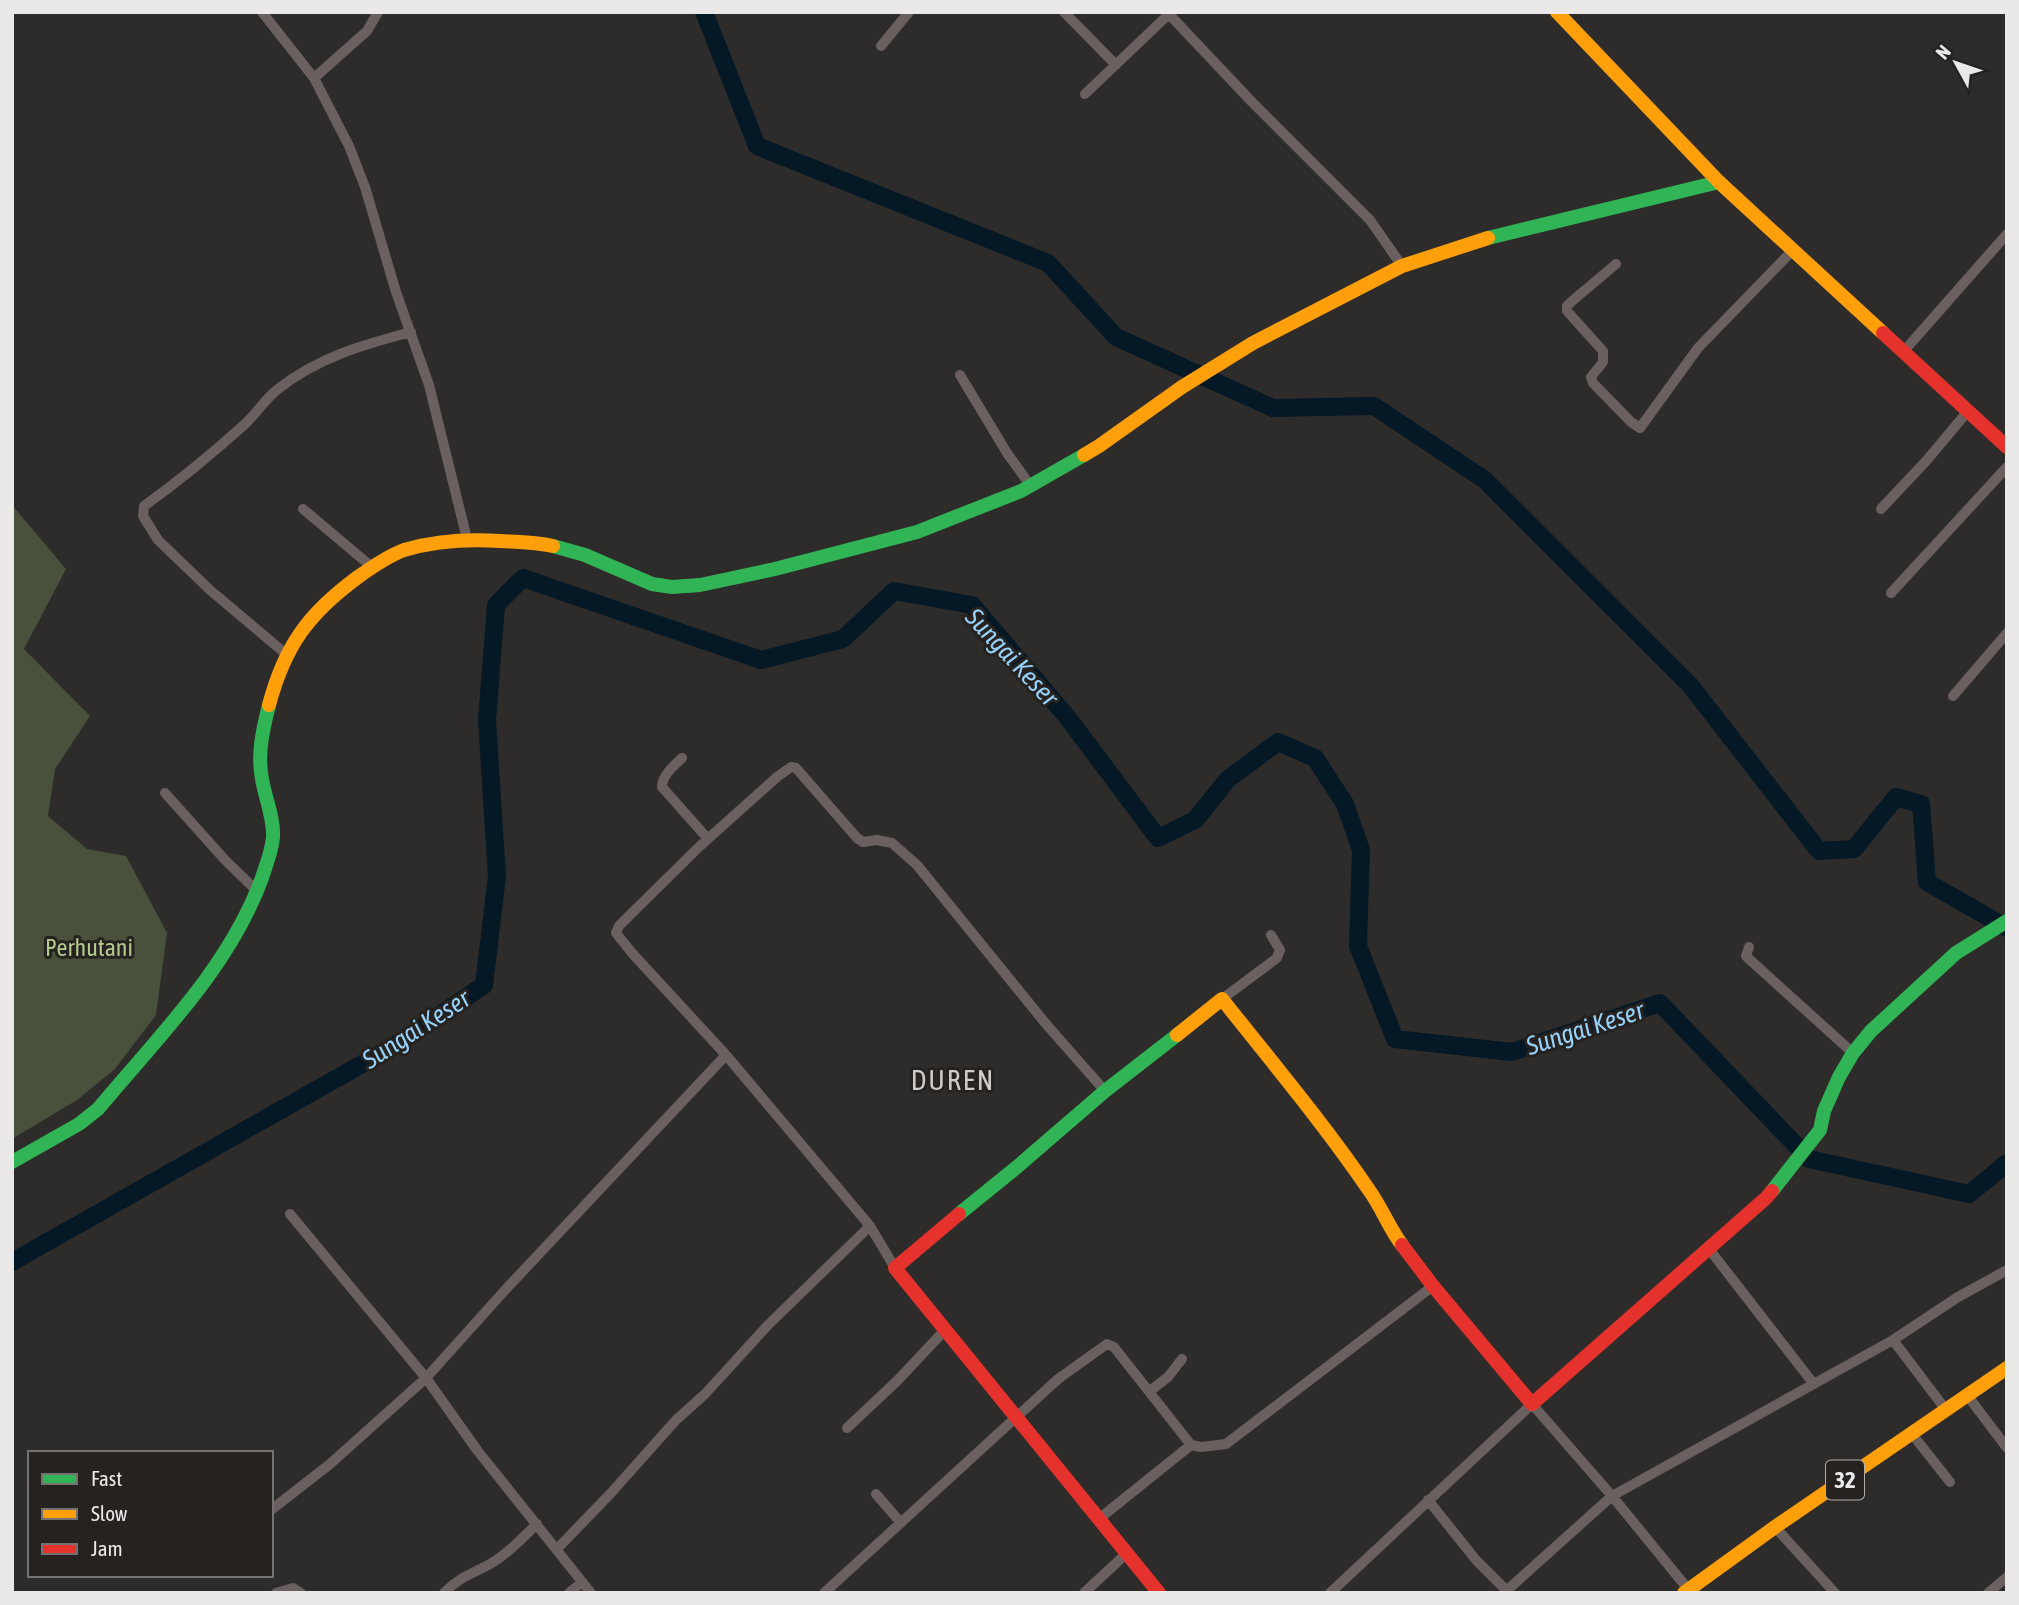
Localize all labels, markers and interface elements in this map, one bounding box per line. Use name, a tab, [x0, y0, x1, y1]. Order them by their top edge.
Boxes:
north arrow	[1921, 28, 1991, 98]
text: N	[1931, 41, 1955, 63]
water label: Sungai Keser	[959, 601, 1066, 713]
park label: Perhutani	[45, 934, 133, 961]
water label: Sungai Keser	[356, 982, 476, 1075]
water label: Sungai Keser	[1521, 994, 1649, 1061]
district label: DUREN	[911, 1064, 995, 1096]
legend	[28, 1451, 273, 1577]
road number: 32	[1826, 1460, 1864, 1499]
text: Fast	[91, 1466, 122, 1490]
text: Slow	[91, 1501, 128, 1525]
text: Jam	[91, 1536, 123, 1560]

